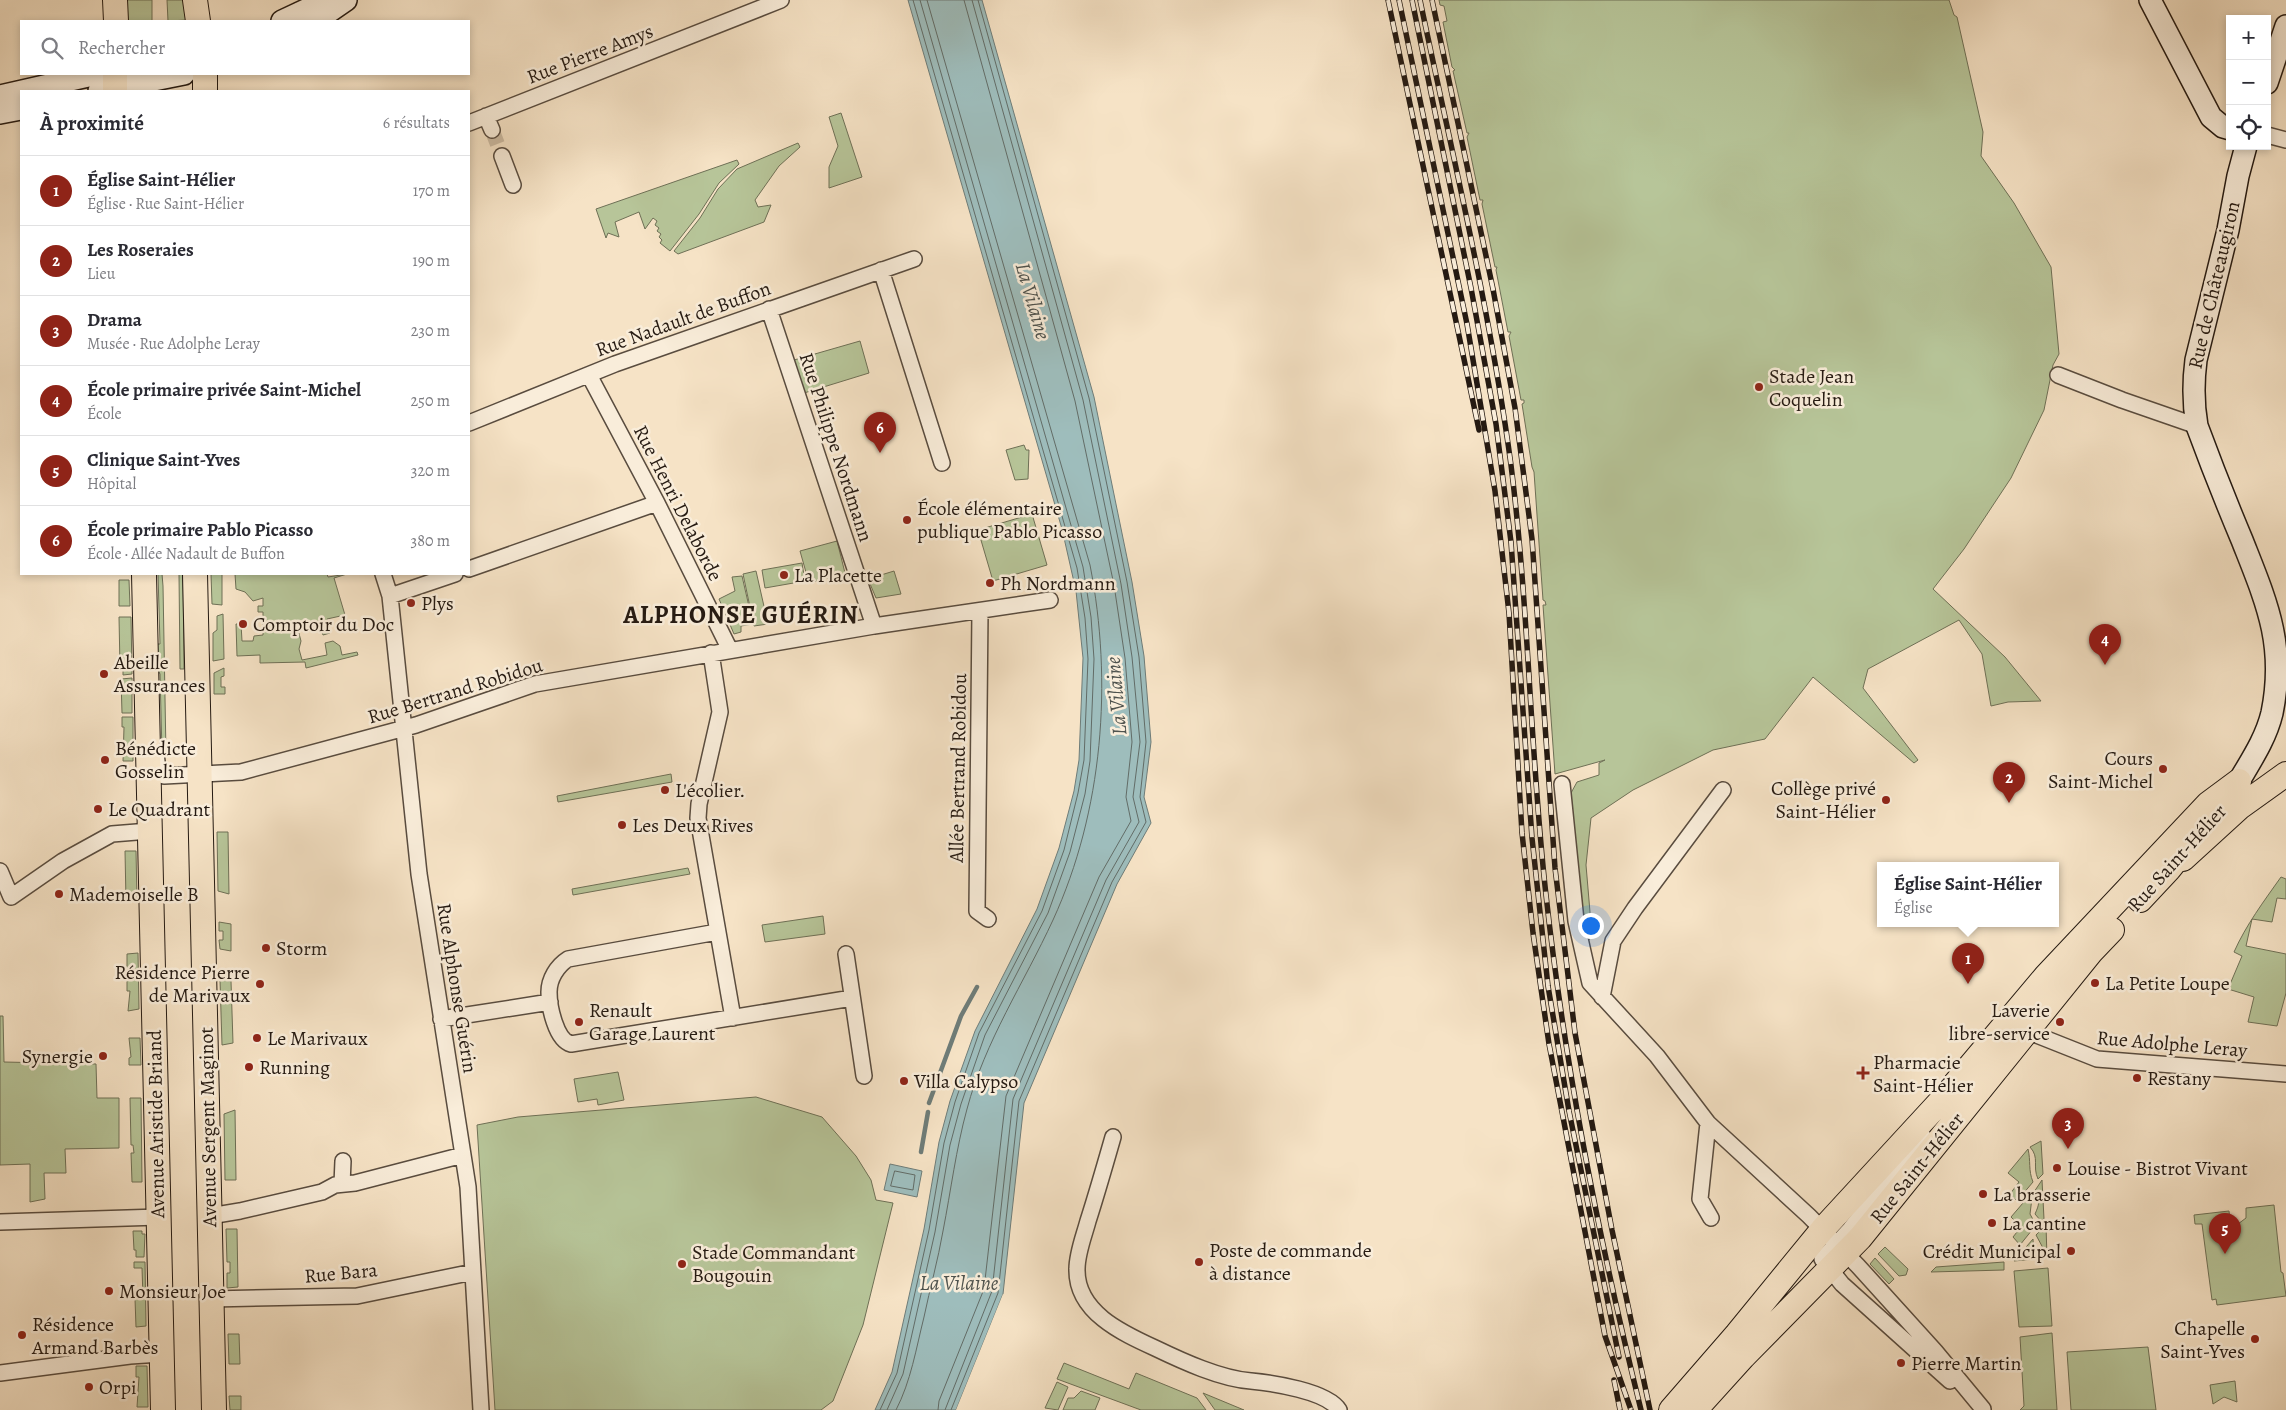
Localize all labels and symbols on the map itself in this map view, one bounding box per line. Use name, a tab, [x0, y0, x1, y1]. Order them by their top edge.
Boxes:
street label: Rue Pierre Amys	[523, 18, 657, 90]
street label: Rue de Châteaugiron	[2182, 198, 2246, 371]
water label: La Vilaine	[1009, 259, 1057, 343]
street label: Rue Nadault de Buffon	[592, 275, 774, 363]
street label: Rue Philippe Nordmann	[793, 349, 879, 545]
place label: Stade Jean Coquelin	[1769, 363, 1854, 413]
marker: Stade Jean Coquelin	[1753, 381, 1765, 393]
pin: 6	[864, 412, 896, 453]
street label: Rue Henri Delaborde	[627, 420, 729, 586]
place label: École élémentaire publique Pablo Picasso	[917, 495, 1102, 545]
marker: École élémentaire publique Pablo Picasso	[901, 514, 913, 526]
place label: La Placette	[794, 562, 882, 589]
marker: La Placette	[778, 569, 790, 581]
place label: Ph Nordmann	[1000, 570, 1116, 597]
marker: Ph Nordmann	[984, 577, 996, 589]
place label: Plys	[421, 590, 454, 617]
marker: Plys	[405, 597, 417, 609]
district label: ALPHONSE GUÉRIN	[622, 598, 859, 632]
place label: Comptoir du Doc	[253, 611, 394, 638]
marker: Comptoir du Doc	[237, 618, 249, 630]
pin: 4	[2089, 624, 2121, 665]
place label: Abeille Assurances	[113, 649, 206, 699]
street label: Rue Bertrand Robidou	[364, 651, 546, 730]
water label: La Vilaine	[1099, 655, 1133, 736]
marker: Abeille Assurances	[98, 668, 110, 680]
street label: Allée Bertrand Robidou	[943, 673, 973, 864]
place label: Bénédicte Gosselin	[115, 735, 196, 785]
place label: Cours Saint-Michel	[2048, 745, 2153, 795]
marker: Bénédicte Gosselin	[99, 754, 111, 766]
pin: 2	[1993, 762, 2025, 803]
marker: Cours Saint-Michel	[2157, 763, 2169, 775]
place label: Collège privé Saint-Hélier	[1771, 775, 1876, 825]
place label: L'écolier.	[675, 777, 745, 804]
marker: L'écolier.	[659, 784, 671, 796]
marker: Collège privé Saint-Hélier	[1880, 794, 1892, 806]
place label: Le Quadrant	[108, 796, 211, 823]
street label: Rue Saint-Hélier	[2122, 798, 2233, 918]
marker: Le Quadrant	[92, 803, 104, 815]
place label: Les Deux Rives	[632, 812, 754, 839]
marker: Les Deux Rives	[616, 819, 628, 831]
place label: Mademoiselle B	[69, 881, 199, 908]
marker: Mademoiselle B	[53, 888, 65, 900]
street label: Rue Alphonse Guérin	[430, 901, 484, 1075]
your location	[1578, 913, 1604, 939]
place label: Storm	[276, 935, 328, 962]
marker: Storm	[260, 942, 272, 954]
pin: 1	[1952, 943, 1984, 984]
place label: Résidence Pierre de Marivaux	[114, 959, 250, 1009]
place label: La Petite Loupe	[2105, 970, 2230, 997]
marker: La Petite Loupe	[2089, 977, 2101, 989]
marker: Résidence Pierre de Marivaux	[254, 978, 266, 990]
place label: Renault Garage Laurent	[589, 997, 716, 1047]
place label: Laverie libre-service	[1949, 997, 2050, 1047]
marker: Renault Garage Laurent	[573, 1016, 585, 1028]
marker: Laverie libre-service	[2054, 1016, 2066, 1028]
street label: Rue Adolphe Leray	[2096, 1024, 2249, 1064]
place label: Le Marivaux	[267, 1025, 368, 1052]
street label: Avenue Sergent Maginot	[193, 1026, 223, 1228]
street label: Avenue Aristide Briand	[141, 1029, 171, 1219]
marker: Le Marivaux	[251, 1032, 263, 1044]
place label: Synergie	[22, 1043, 93, 1070]
place label: Pharmacie Saint-Hélier	[1873, 1049, 1974, 1099]
marker: Synergie	[97, 1050, 109, 1062]
place label: Running	[259, 1054, 330, 1081]
marker: Running	[243, 1061, 255, 1073]
place label: Restany	[2147, 1065, 2212, 1092]
marker: Pharmacie Saint-Hélier	[1857, 1067, 1869, 1079]
place label: Villa Calypso	[913, 1068, 1018, 1095]
marker: Restany	[2131, 1072, 2143, 1084]
marker: Villa Calypso	[898, 1075, 910, 1087]
street label: Rue Saint-Hélier	[1864, 1106, 1970, 1229]
pin: 3	[2052, 1108, 2084, 1149]
place label: Louise - Bistrot Vivant	[2067, 1155, 2248, 1182]
marker: Louise - Bistrot Vivant	[2051, 1162, 2063, 1174]
place label: La brasserie	[1993, 1181, 2091, 1208]
marker: La brasserie	[1977, 1188, 1989, 1200]
place label: La cantine	[2002, 1210, 2086, 1237]
pin: 5	[2209, 1213, 2241, 1254]
marker: La cantine	[1986, 1217, 1998, 1229]
place label: Poste de commande à distance	[1209, 1237, 1372, 1287]
place label: Crédit Municipal	[1923, 1238, 2061, 1265]
place label: Stade Commandant Bougouin	[692, 1239, 856, 1289]
marker: Crédit Municipal	[2065, 1245, 2077, 1257]
street label: Rue Bara	[303, 1256, 379, 1290]
marker: Poste de commande à distance	[1193, 1256, 1205, 1268]
marker: Stade Commandant Bougouin	[676, 1258, 688, 1270]
water label: La Vilaine	[920, 1269, 999, 1297]
place label: Monsieur Joe	[119, 1278, 226, 1305]
marker: Monsieur Joe	[103, 1285, 115, 1297]
place label: Résidence Armand Barbès	[31, 1311, 159, 1361]
place label: Chapelle Saint-Yves	[2160, 1315, 2245, 1365]
marker: Résidence Armand Barbès	[16, 1329, 28, 1341]
marker: Chapelle Saint-Yves	[2249, 1333, 2261, 1345]
place label: Pierre Martin	[1911, 1350, 2021, 1377]
marker: Pierre Martin	[1895, 1357, 1907, 1369]
place label: Orpi	[99, 1374, 137, 1401]
marker: Orpi	[83, 1381, 95, 1393]

